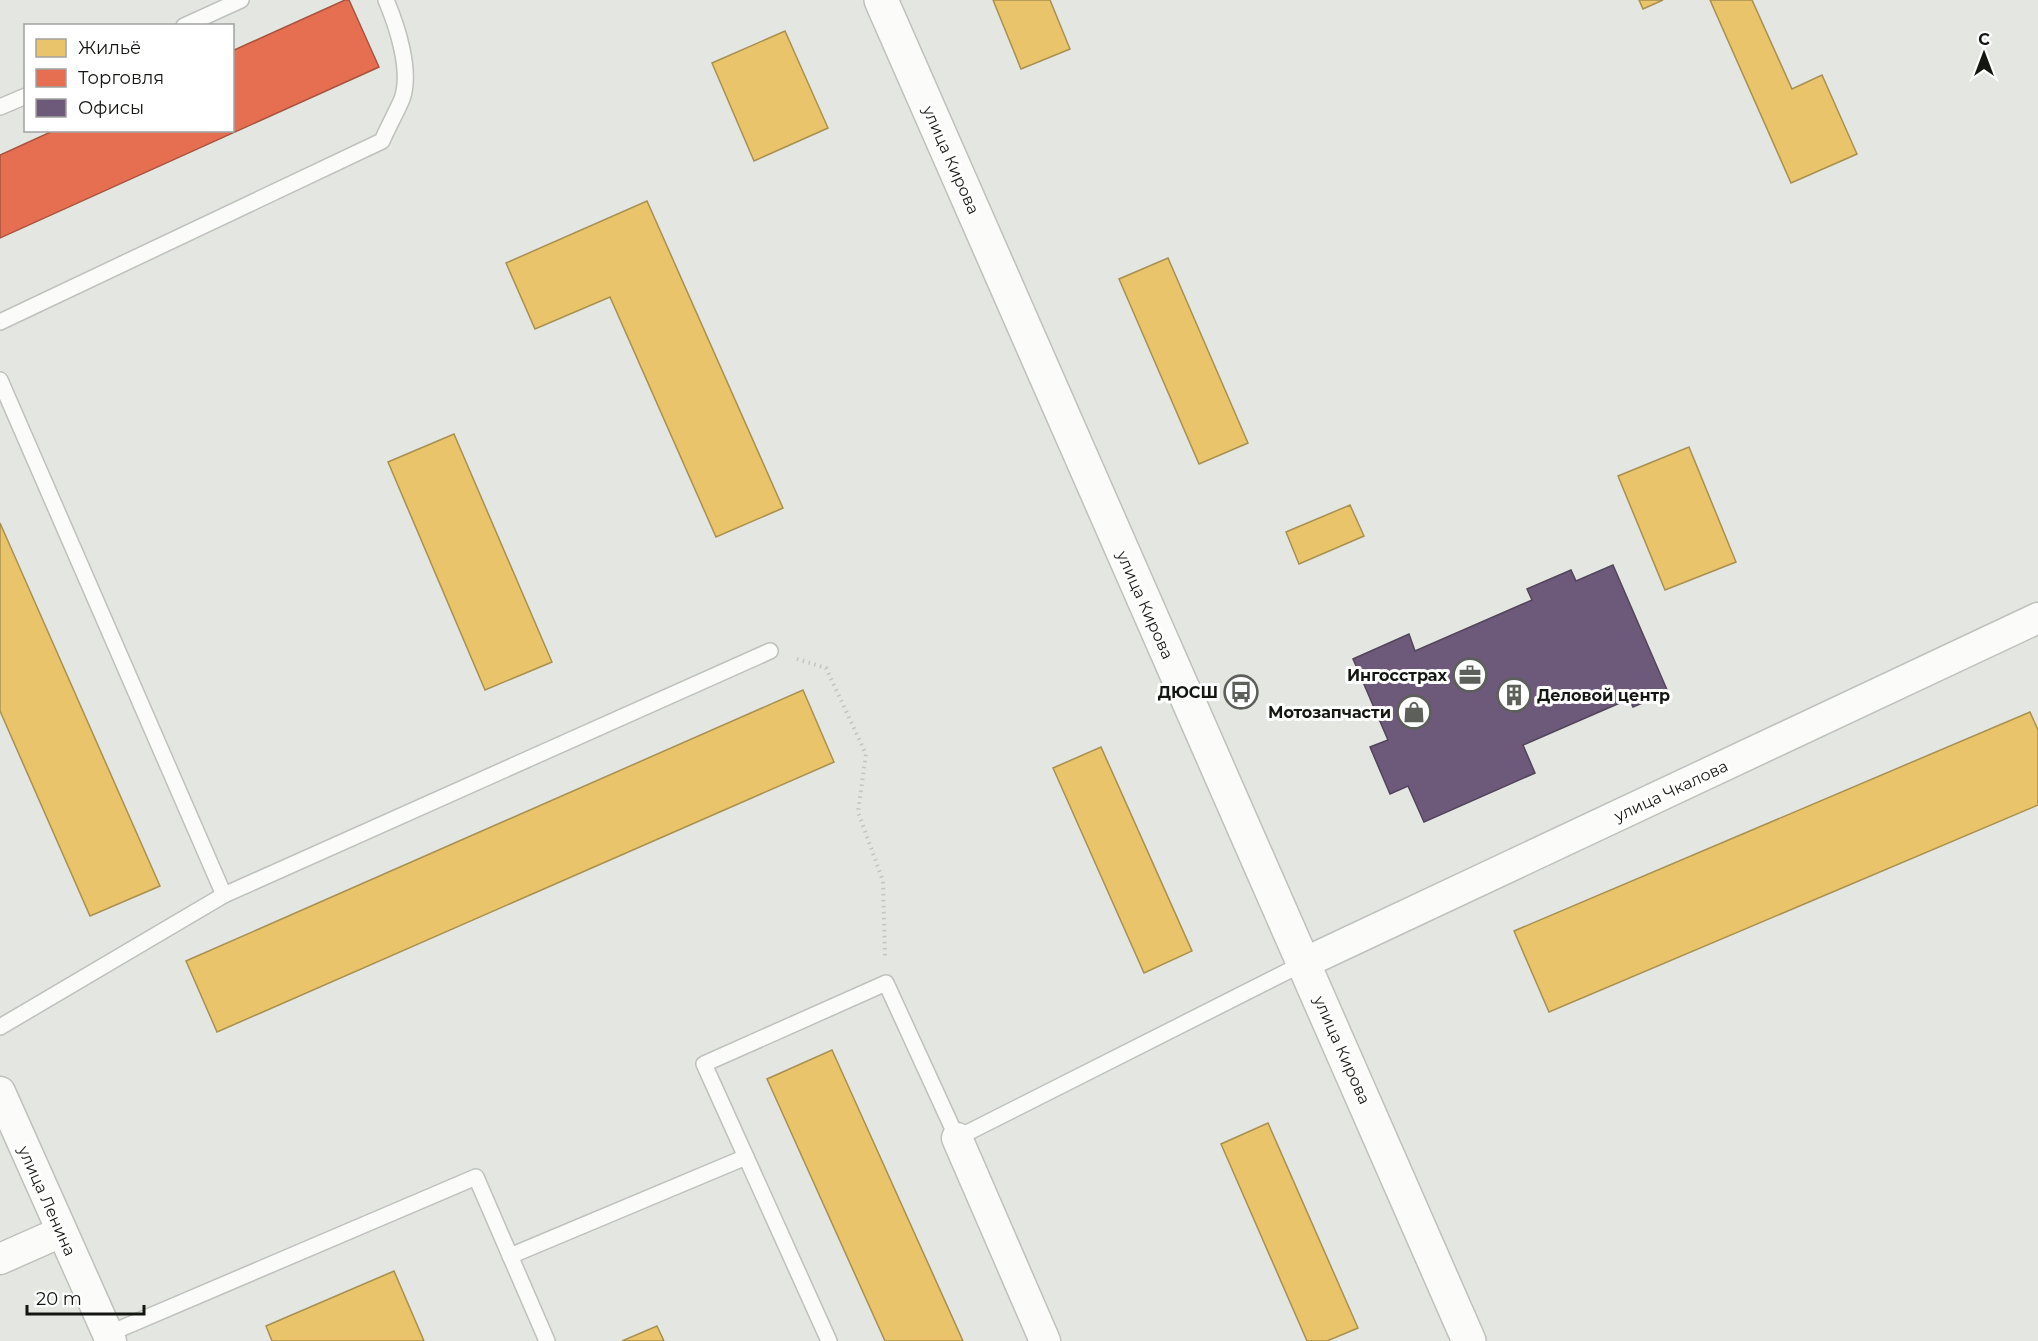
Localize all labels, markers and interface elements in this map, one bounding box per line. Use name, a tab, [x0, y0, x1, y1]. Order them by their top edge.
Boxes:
legend	[24, 24, 234, 132]
north arrow	[1954, 24, 2014, 84]
text: С	[1978, 30, 1990, 49]
text: Жильё	[78, 37, 141, 59]
text: Торговля	[78, 67, 164, 89]
text: Офисы	[78, 97, 144, 119]
street label: улица Кирова	[918, 102, 983, 217]
street label: улица Кирова	[1112, 547, 1177, 662]
office icon: Ингосстрах	[1452, 657, 1488, 693]
place label: Ингосстрах	[1347, 666, 1448, 685]
bus stop icon: ДЮСШ	[1223, 674, 1259, 710]
building icon: Деловой центр	[1496, 677, 1532, 713]
place label: ДЮСШ	[1158, 683, 1218, 702]
place label: Деловой центр	[1537, 686, 1670, 705]
shop icon: Мотозапчасти	[1396, 694, 1432, 730]
place label: Мотозапчасти	[1268, 703, 1391, 722]
street label: улица Чкалова	[1610, 756, 1731, 826]
street label: улица Кирова	[1309, 992, 1374, 1107]
street label: улица Ленина	[14, 1142, 80, 1259]
scale bar	[27, 1278, 144, 1316]
text: 20 m	[36, 1288, 82, 1310]

